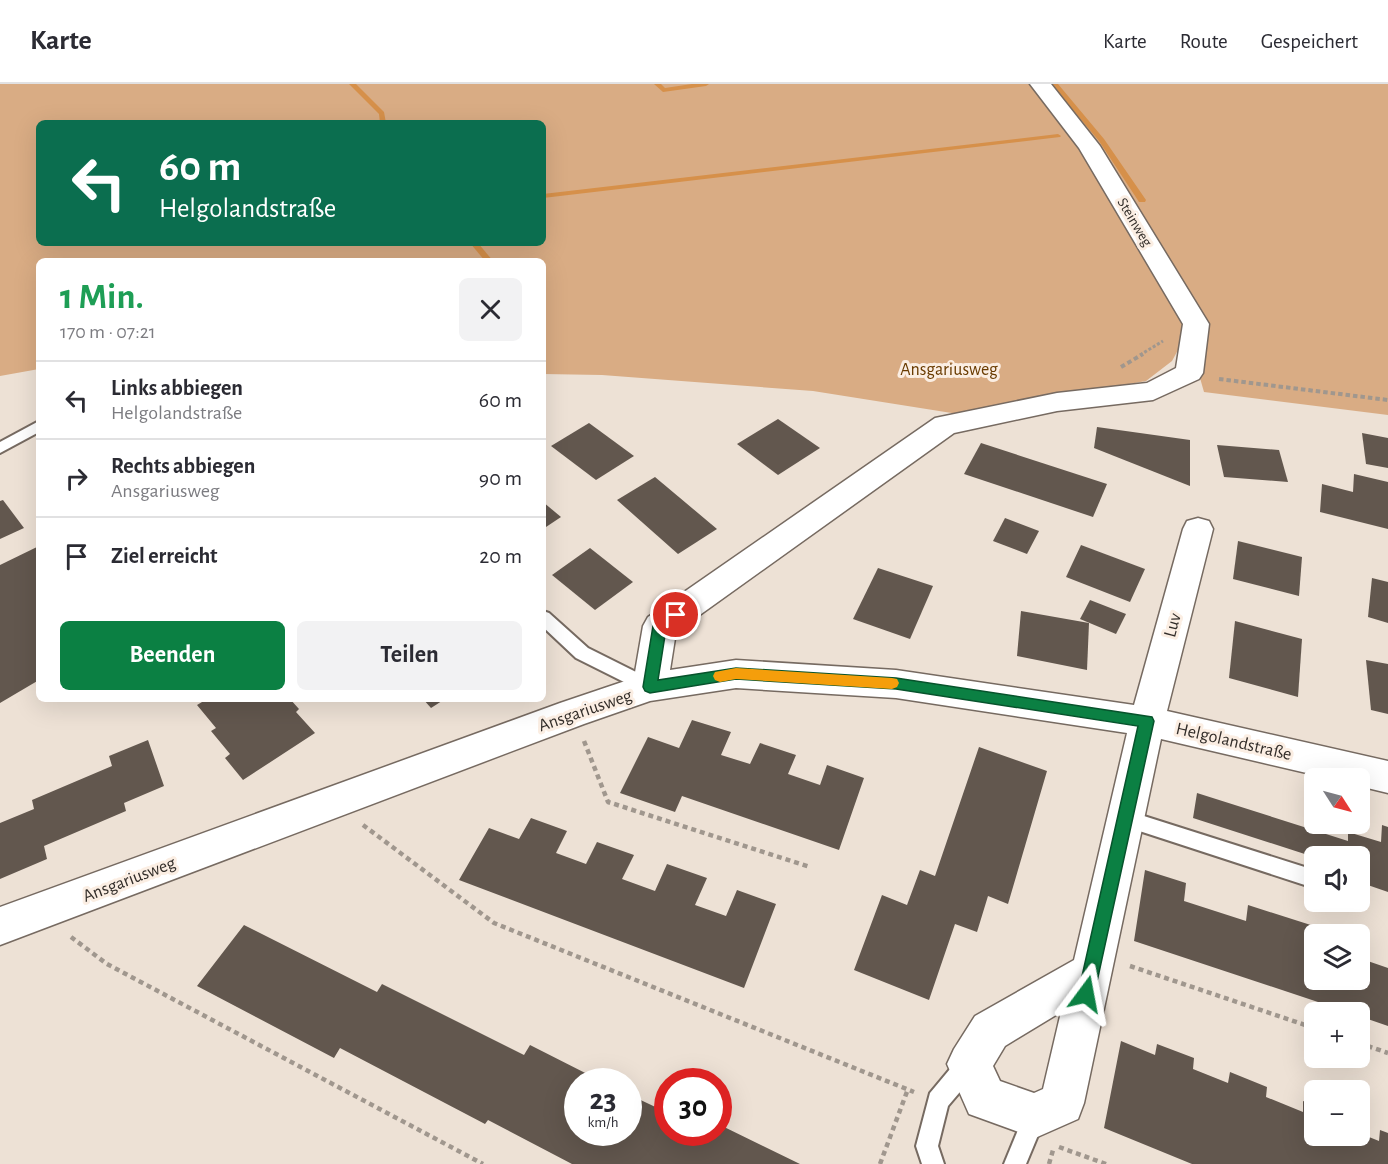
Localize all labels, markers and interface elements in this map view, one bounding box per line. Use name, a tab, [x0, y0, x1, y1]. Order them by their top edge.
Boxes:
text: Karte	[30, 27, 92, 55]
text: Karte	[1103, 31, 1147, 52]
text: Route	[1180, 31, 1228, 52]
text: Gespeichert	[1261, 31, 1358, 52]
icon: left	[60, 144, 138, 222]
text: 60 m	[159, 146, 241, 188]
text: Helgolandstraße	[159, 195, 336, 222]
street label: Steinweg	[1114, 195, 1155, 250]
button: close	[459, 278, 522, 341]
text: 1 Min.	[60, 279, 144, 315]
text: 170 m · 07:21	[60, 322, 156, 342]
park label: Ansgariusweg	[900, 361, 998, 379]
text: Links abbiegen	[111, 377, 243, 399]
icon: left	[60, 384, 93, 417]
text: 60 m	[479, 389, 522, 411]
text: Helgolandstraße	[111, 403, 242, 423]
text: Rechts abbiegen	[111, 455, 255, 477]
icon: right	[60, 462, 93, 495]
text: 90 m	[479, 467, 522, 489]
text: Ansgariusweg	[111, 481, 219, 501]
icon: arrive	[60, 540, 93, 573]
text: Ziel erreicht	[111, 545, 218, 567]
text: 20 m	[479, 545, 522, 567]
pin	[650, 589, 701, 640]
icon: arrive	[659, 598, 692, 631]
street label: Luv	[1161, 611, 1185, 639]
button: Beenden	[60, 621, 285, 690]
button: Teilen	[297, 621, 522, 690]
street label: Ansgariusweg	[536, 686, 635, 735]
street label: Helgolandstraße	[1174, 720, 1293, 764]
north arrow	[1304, 768, 1370, 834]
map controls	[1304, 768, 1370, 1146]
button: sound	[1304, 846, 1370, 912]
street label: Ansgariusweg	[81, 854, 178, 906]
button: layers	[1304, 924, 1370, 990]
position arrow	[1054, 962, 1118, 1026]
button: +	[1304, 1002, 1370, 1068]
speed limit sign: 30	[654, 1068, 732, 1146]
button: −	[1304, 1080, 1370, 1146]
text: 23	[589, 1085, 617, 1115]
text: km/h	[588, 1115, 618, 1130]

